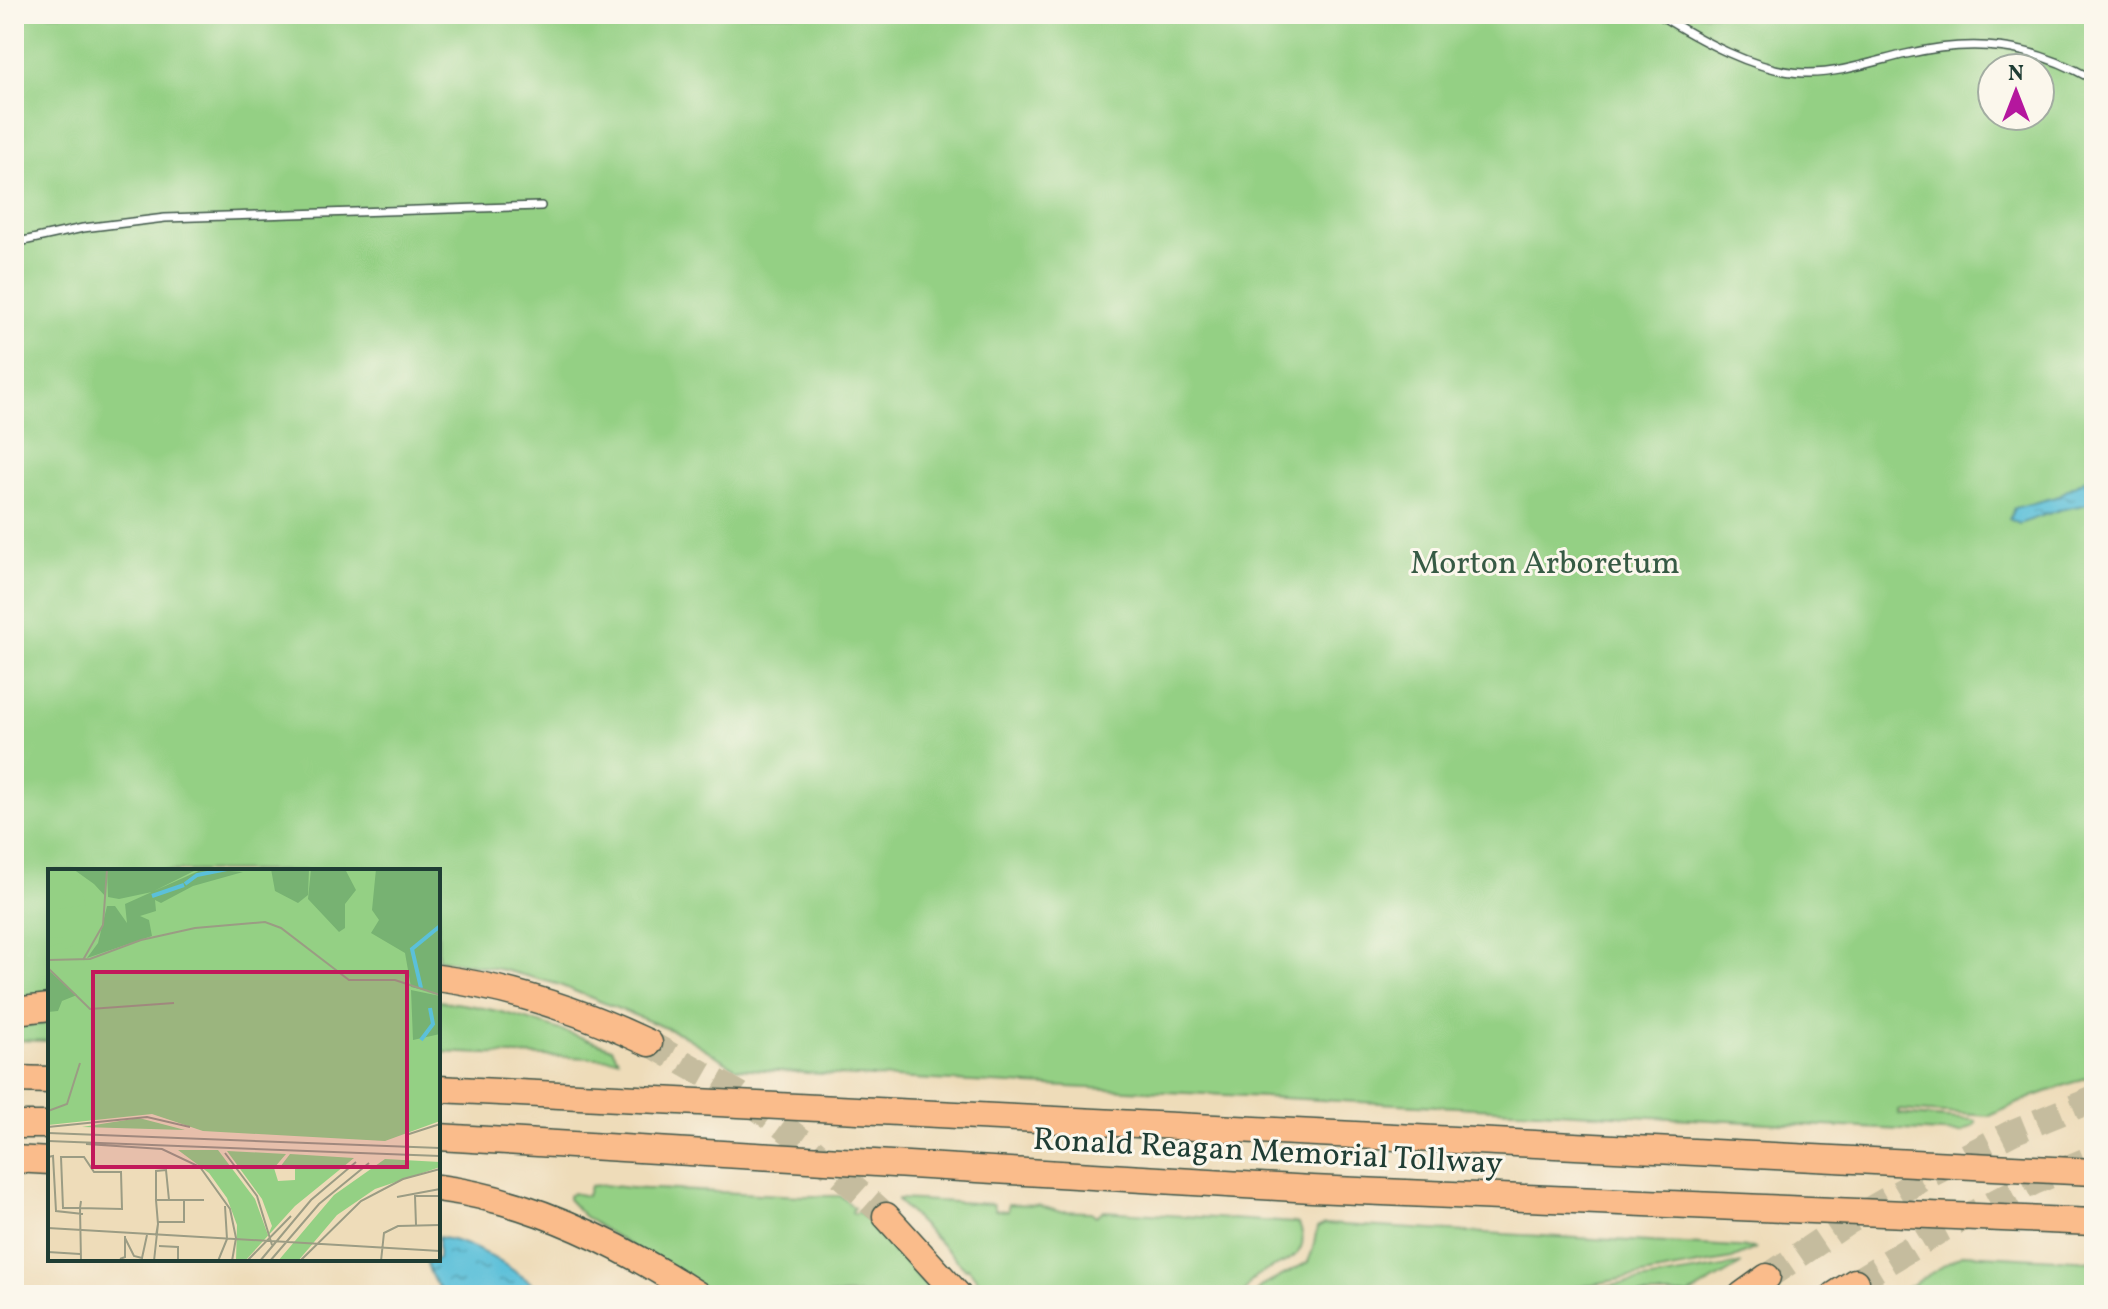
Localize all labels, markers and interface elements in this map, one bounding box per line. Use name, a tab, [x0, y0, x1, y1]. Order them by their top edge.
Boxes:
north arrow	[1976, 52, 2056, 132]
text: N	[2008, 59, 2024, 90]
park label: Morton Arboretum	[1410, 543, 1680, 587]
inset map	[48, 869, 440, 1261]
street label: Ronald Reagan Memorial Tollway	[1032, 1119, 1504, 1187]

